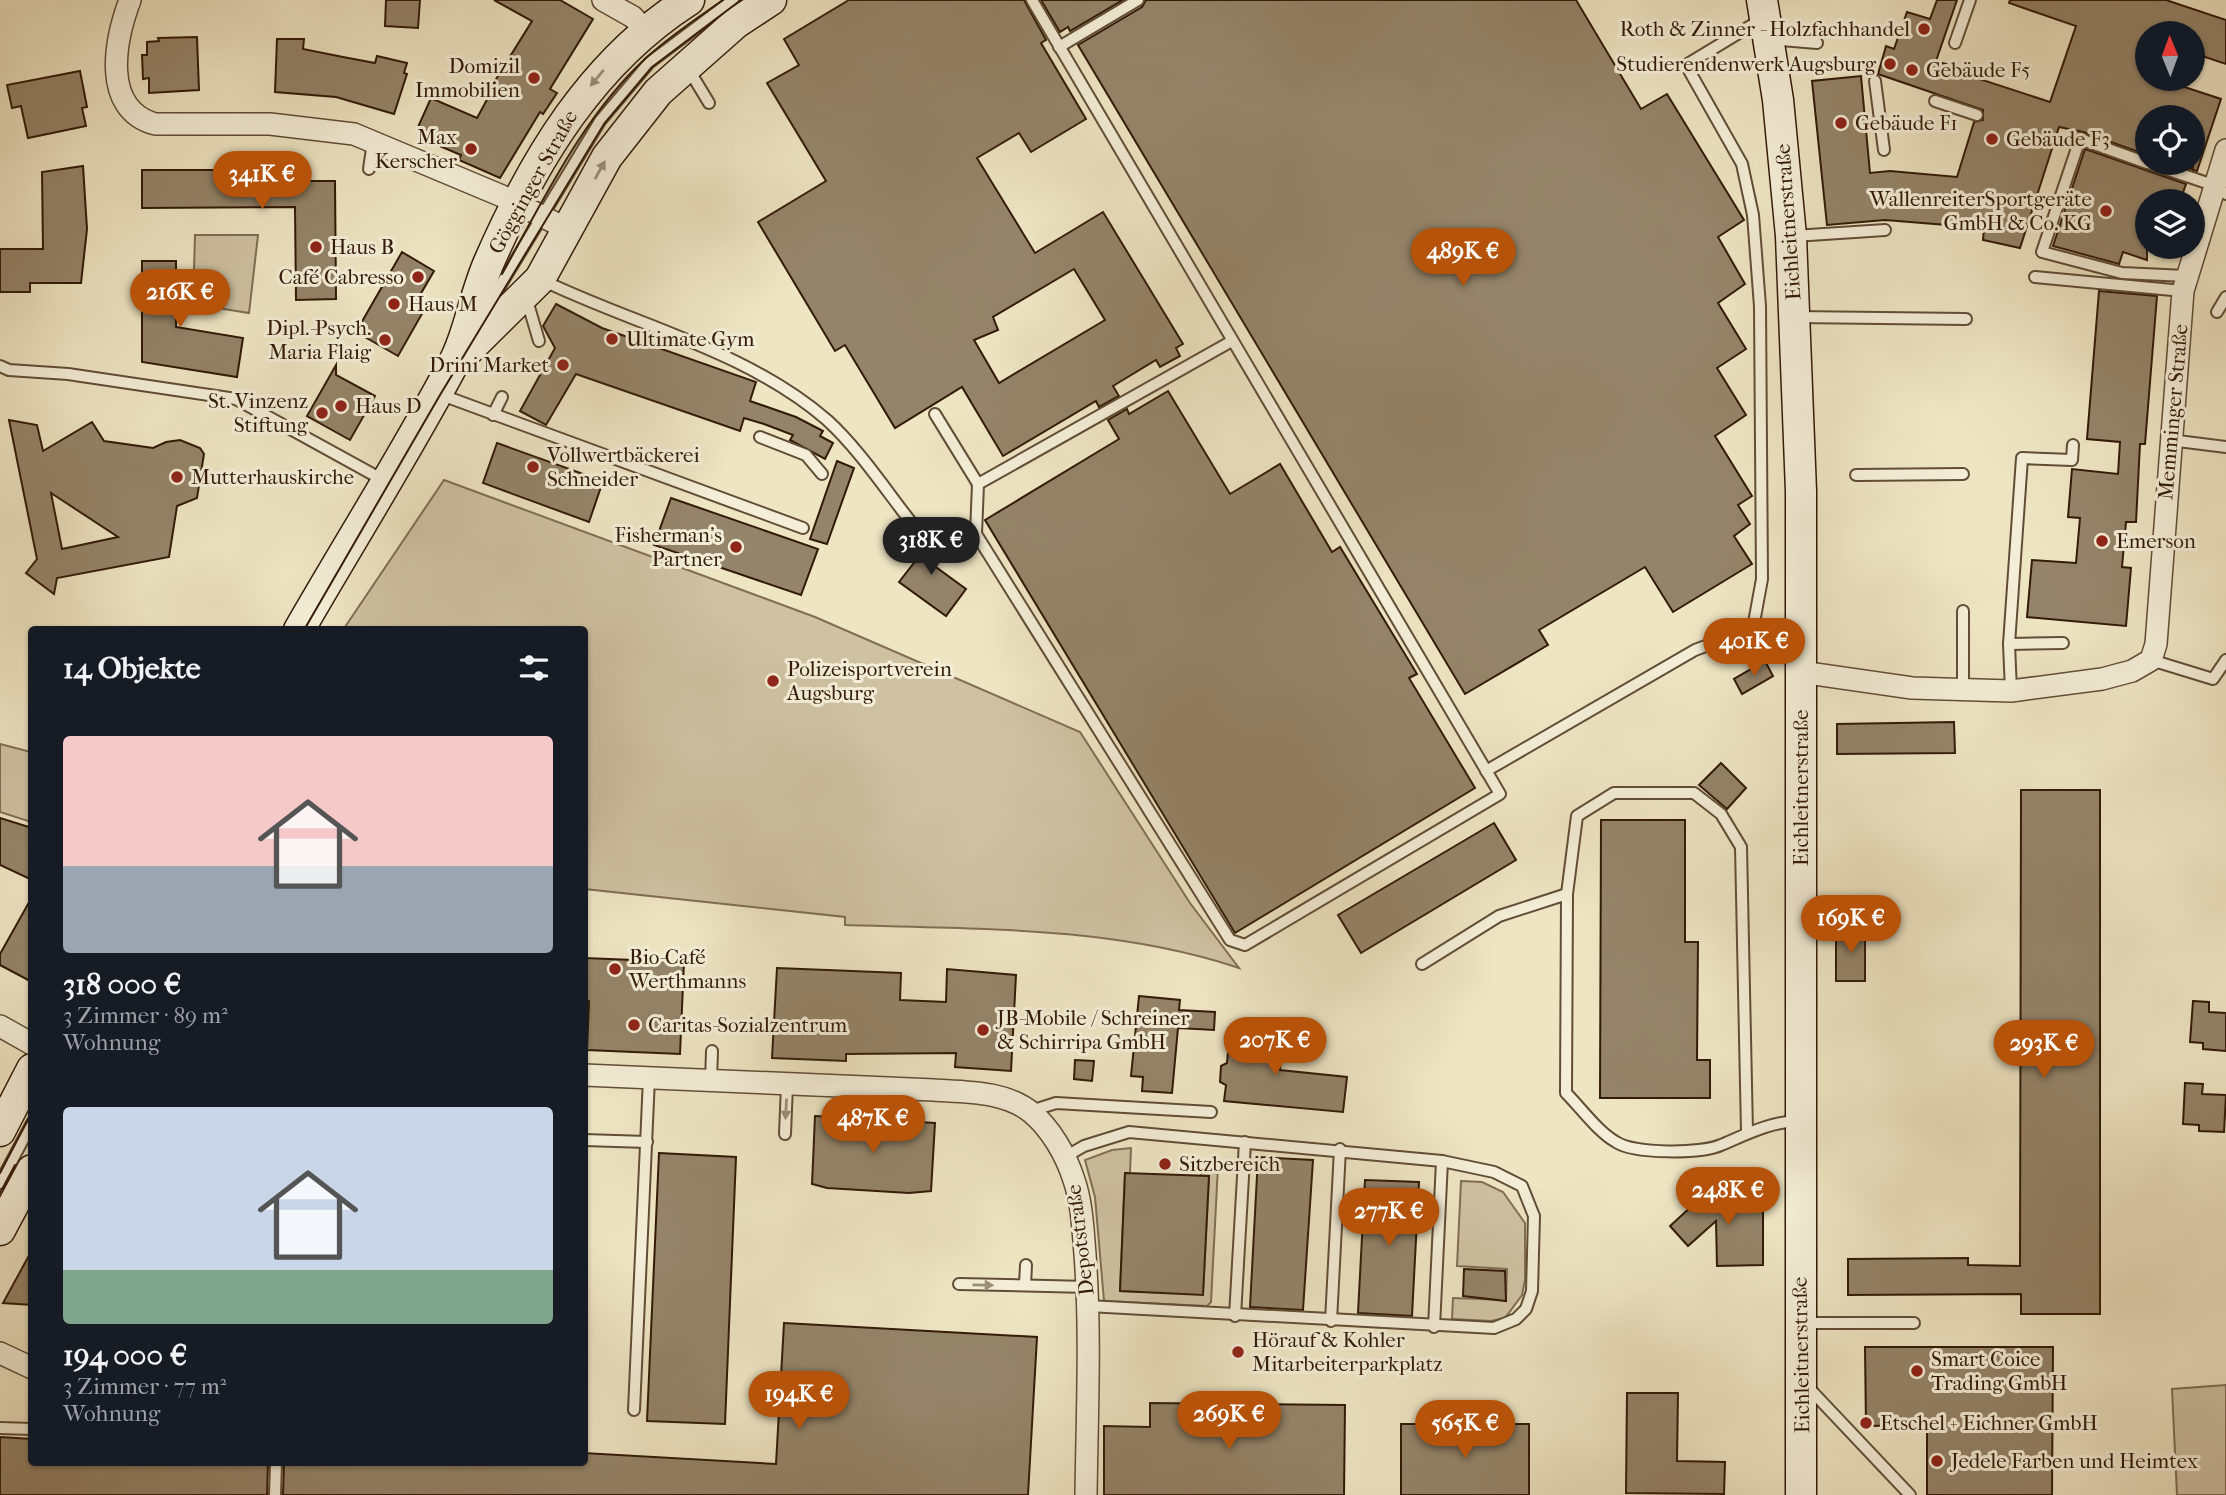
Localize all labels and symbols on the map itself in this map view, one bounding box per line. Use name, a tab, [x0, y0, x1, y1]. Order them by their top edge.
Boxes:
place label: Roth & Zinner - Holzfachhandel	[1620, 17, 1910, 41]
marker: Roth & Zinner - Holzfachhandel	[1916, 21, 1932, 37]
north arrow	[2135, 21, 2205, 91]
place label: Studierendenwerk Augsburg	[1616, 52, 1877, 76]
place label: Domizil Immobilien	[415, 54, 520, 102]
marker: Studierendenwerk Augsburg	[1882, 56, 1898, 72]
place label: Gebäude F5	[1926, 58, 2030, 82]
marker: Gebäude F5	[1904, 62, 1920, 78]
one-way arrow	[589, 69, 605, 87]
marker: Domizil Immobilien	[526, 70, 542, 86]
street label: Gögginger Straße	[484, 106, 582, 258]
place label: Gebäude F1	[1855, 111, 1958, 135]
marker: Gebäude F1	[1833, 115, 1849, 131]
place label: Max Kerscher	[375, 125, 457, 173]
place label: Gebäude F3	[2006, 127, 2110, 151]
marker: Gebäude F3	[1984, 131, 2000, 147]
marker: Max Kerscher	[463, 141, 479, 157]
street label: Eichleitnerstraße	[1771, 143, 1805, 301]
pin: 341K €	[205, 152, 319, 211]
one-way arrow	[594, 160, 606, 179]
place label: WallenreiterSportgeräte GmbH & Co. KG	[1869, 187, 2092, 235]
marker: WallenreiterSportgeräte GmbH & Co. KG	[2098, 203, 2114, 219]
pin: 489K €	[1406, 229, 1520, 288]
place label: Haus B	[330, 235, 394, 259]
marker: Haus B	[308, 239, 324, 255]
place label: Café Cabresso	[279, 265, 404, 289]
marker: Café Cabresso	[410, 269, 426, 285]
pin: 216K €	[123, 270, 237, 329]
place label: Haus M	[408, 292, 478, 316]
marker: Haus M	[386, 296, 402, 312]
place label: Dipl.-Psych. Maria Flaig	[266, 316, 372, 364]
street label: Memminger Straße	[2153, 323, 2193, 501]
place label: Ultimate Gym	[626, 327, 755, 351]
marker: Ultimate Gym	[604, 331, 620, 347]
marker: Dipl.-Psych. Maria Flaig	[377, 332, 393, 348]
place label: Drini Market	[429, 353, 549, 377]
marker: Drini Market	[555, 357, 571, 373]
place label: St. Vinzenz Stiftung	[208, 389, 309, 437]
place label: Haus D	[355, 394, 421, 418]
marker: Haus D	[333, 398, 349, 414]
marker: St. Vinzenz Stiftung	[314, 405, 330, 421]
place label: Vollwertbäckerei Schneider	[546, 443, 700, 491]
marker: Vollwertbäckerei Schneider	[525, 459, 541, 475]
place label: Mutterhauskirche	[191, 465, 354, 489]
marker: Mutterhauskirche	[169, 469, 185, 485]
pin: 318K €	[874, 518, 988, 577]
place label: Fisherman's Partner	[615, 523, 722, 571]
place label: Emerson	[2116, 529, 2196, 553]
marker: Emerson	[2094, 533, 2110, 549]
marker: Fisherman's Partner	[728, 539, 744, 555]
pin: 401K €	[1697, 618, 1811, 678]
place label: Polizeisportverein Augsburg	[786, 657, 952, 705]
marker: Polizeisportverein Augsburg	[765, 673, 781, 689]
street label: Eichleitnerstraße	[1789, 710, 1813, 866]
pin: 169K €	[1794, 895, 1908, 955]
place label: Bio-Café Werthmanns	[628, 945, 747, 993]
marker: Bio-Café Werthmanns	[607, 961, 623, 977]
place label: JB-Mobile / Schreiner & Schirripa GmbH	[995, 1006, 1189, 1054]
place label: Caritas-Sozialzentrum	[648, 1013, 848, 1037]
marker: Caritas-Sozialzentrum	[626, 1017, 642, 1033]
pin: 207K €	[1218, 1018, 1332, 1077]
pin: 293K €	[1987, 1020, 2101, 1080]
marker: JB-Mobile / Schreiner & Schirripa GmbH	[975, 1022, 991, 1038]
pin: 487K €	[816, 1096, 930, 1155]
one-way arrow	[780, 1099, 791, 1121]
place label: Sitzbereich	[1179, 1152, 1280, 1176]
marker: Sitzbereich	[1157, 1156, 1173, 1172]
pin: 248K €	[1671, 1168, 1785, 1227]
street label: Depotstraße	[1061, 1183, 1099, 1297]
pin: 277K €	[1332, 1188, 1446, 1248]
street label: Eichleitnerstraße	[1788, 1276, 1814, 1434]
one-way arrow	[972, 1279, 994, 1291]
place label: Hörauf & Kohler Mitarbeiterparkplatz	[1252, 1328, 1442, 1376]
marker: Hörauf & Kohler Mitarbeiterparkplatz	[1230, 1344, 1246, 1360]
place label: Smart Coice Trading GmbH	[1931, 1347, 2068, 1395]
marker: Smart Coice Trading GmbH	[1909, 1363, 1925, 1379]
pin: 194K €	[742, 1372, 856, 1431]
pin: 269K €	[1172, 1392, 1286, 1451]
pin: 565K €	[1408, 1400, 1522, 1460]
place label: Etschel + Eichner GmbH	[1880, 1411, 2098, 1435]
marker: Etschel + Eichner GmbH	[1858, 1415, 1874, 1431]
place label: Jedele Farben und Heimtex	[1949, 1449, 2198, 1473]
marker: Jedele Farben und Heimtex	[1929, 1453, 1945, 1469]

